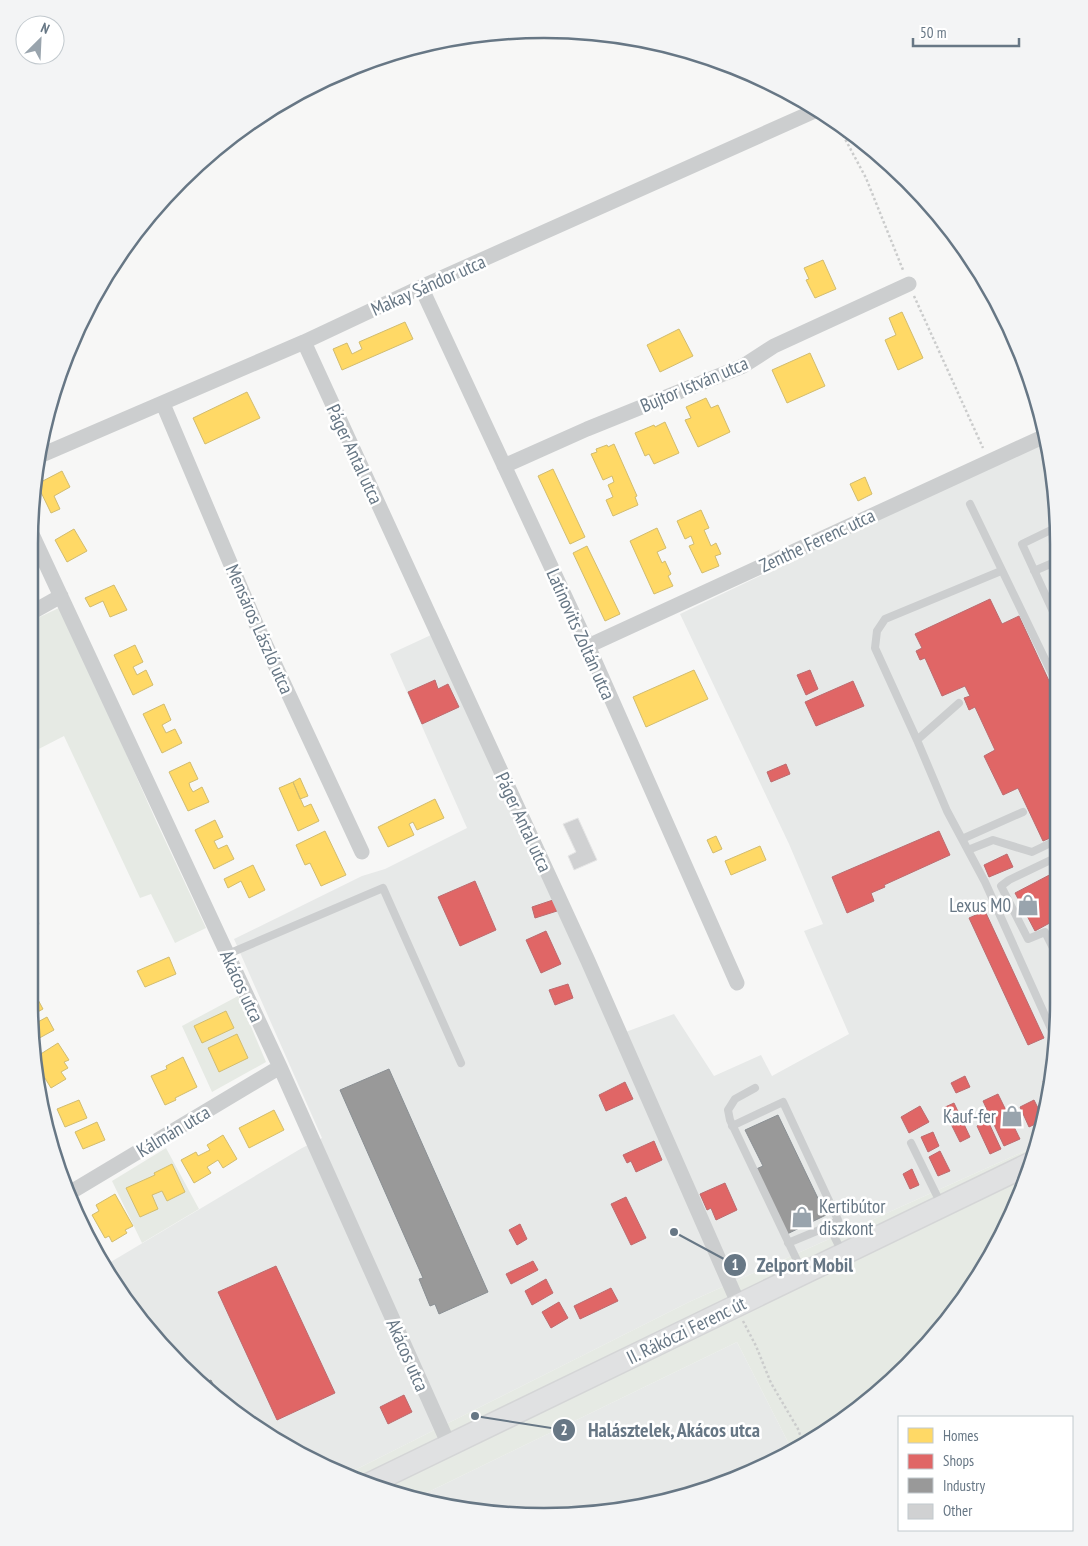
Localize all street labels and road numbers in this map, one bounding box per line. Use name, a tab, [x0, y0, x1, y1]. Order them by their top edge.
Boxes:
street label: Makay Sándor utca	[367, 249, 489, 321]
street label: Bujtor István utca	[636, 351, 752, 417]
street label: Páger Antal utca	[321, 400, 389, 508]
street label: Zenthe Ferenc utca	[756, 503, 878, 577]
street label: Mensáros László utca	[221, 560, 299, 698]
street label: Latinovits Zoltán utca	[541, 565, 621, 703]
street label: Páger Antal utca	[490, 768, 558, 876]
street label: Akácos utca	[215, 946, 269, 1026]
street label: Kálmán utca	[132, 1100, 214, 1162]
street label: II. Rákóczi Ferenc út	[622, 1290, 750, 1369]
street label: Akácos utca	[381, 1315, 435, 1395]

